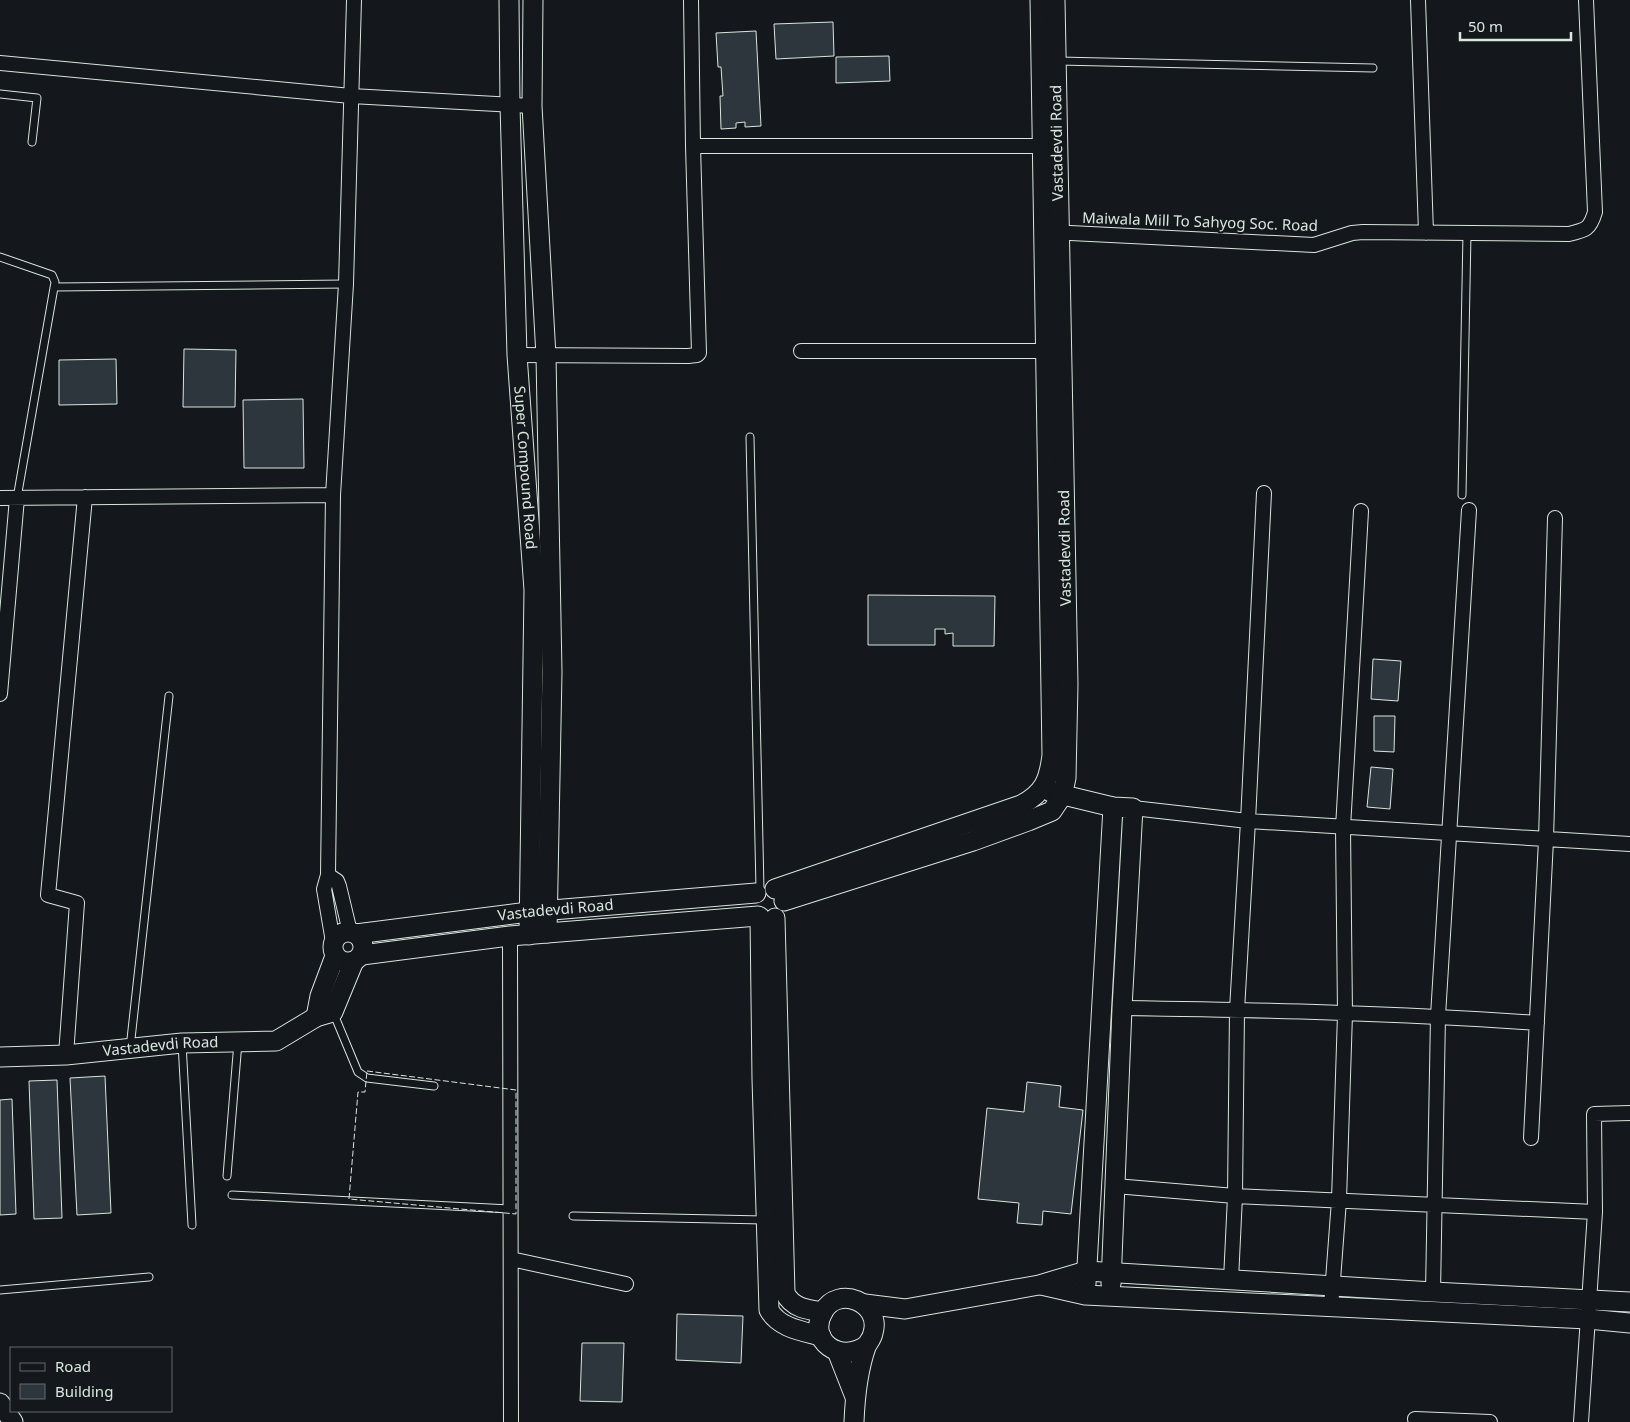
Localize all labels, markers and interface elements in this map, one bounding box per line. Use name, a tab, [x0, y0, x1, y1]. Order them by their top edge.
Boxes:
scale bar	[1460, 10, 1571, 42]
text: 50 m	[1468, 16, 1503, 36]
street label: Vastadevdi Road	[1045, 85, 1067, 201]
street label: Maiwala Mill To Sahyog Soc. Road	[1082, 207, 1318, 235]
street label: Super Compound Road	[510, 385, 542, 550]
street label: Vastadevdi Road	[1053, 490, 1075, 606]
street label: Vastadevdi Road	[496, 894, 614, 925]
street label: Vastadevdi Road	[102, 1031, 219, 1060]
legend	[10, 1347, 172, 1412]
text: Road	[55, 1356, 91, 1376]
text: Building	[55, 1381, 113, 1401]

